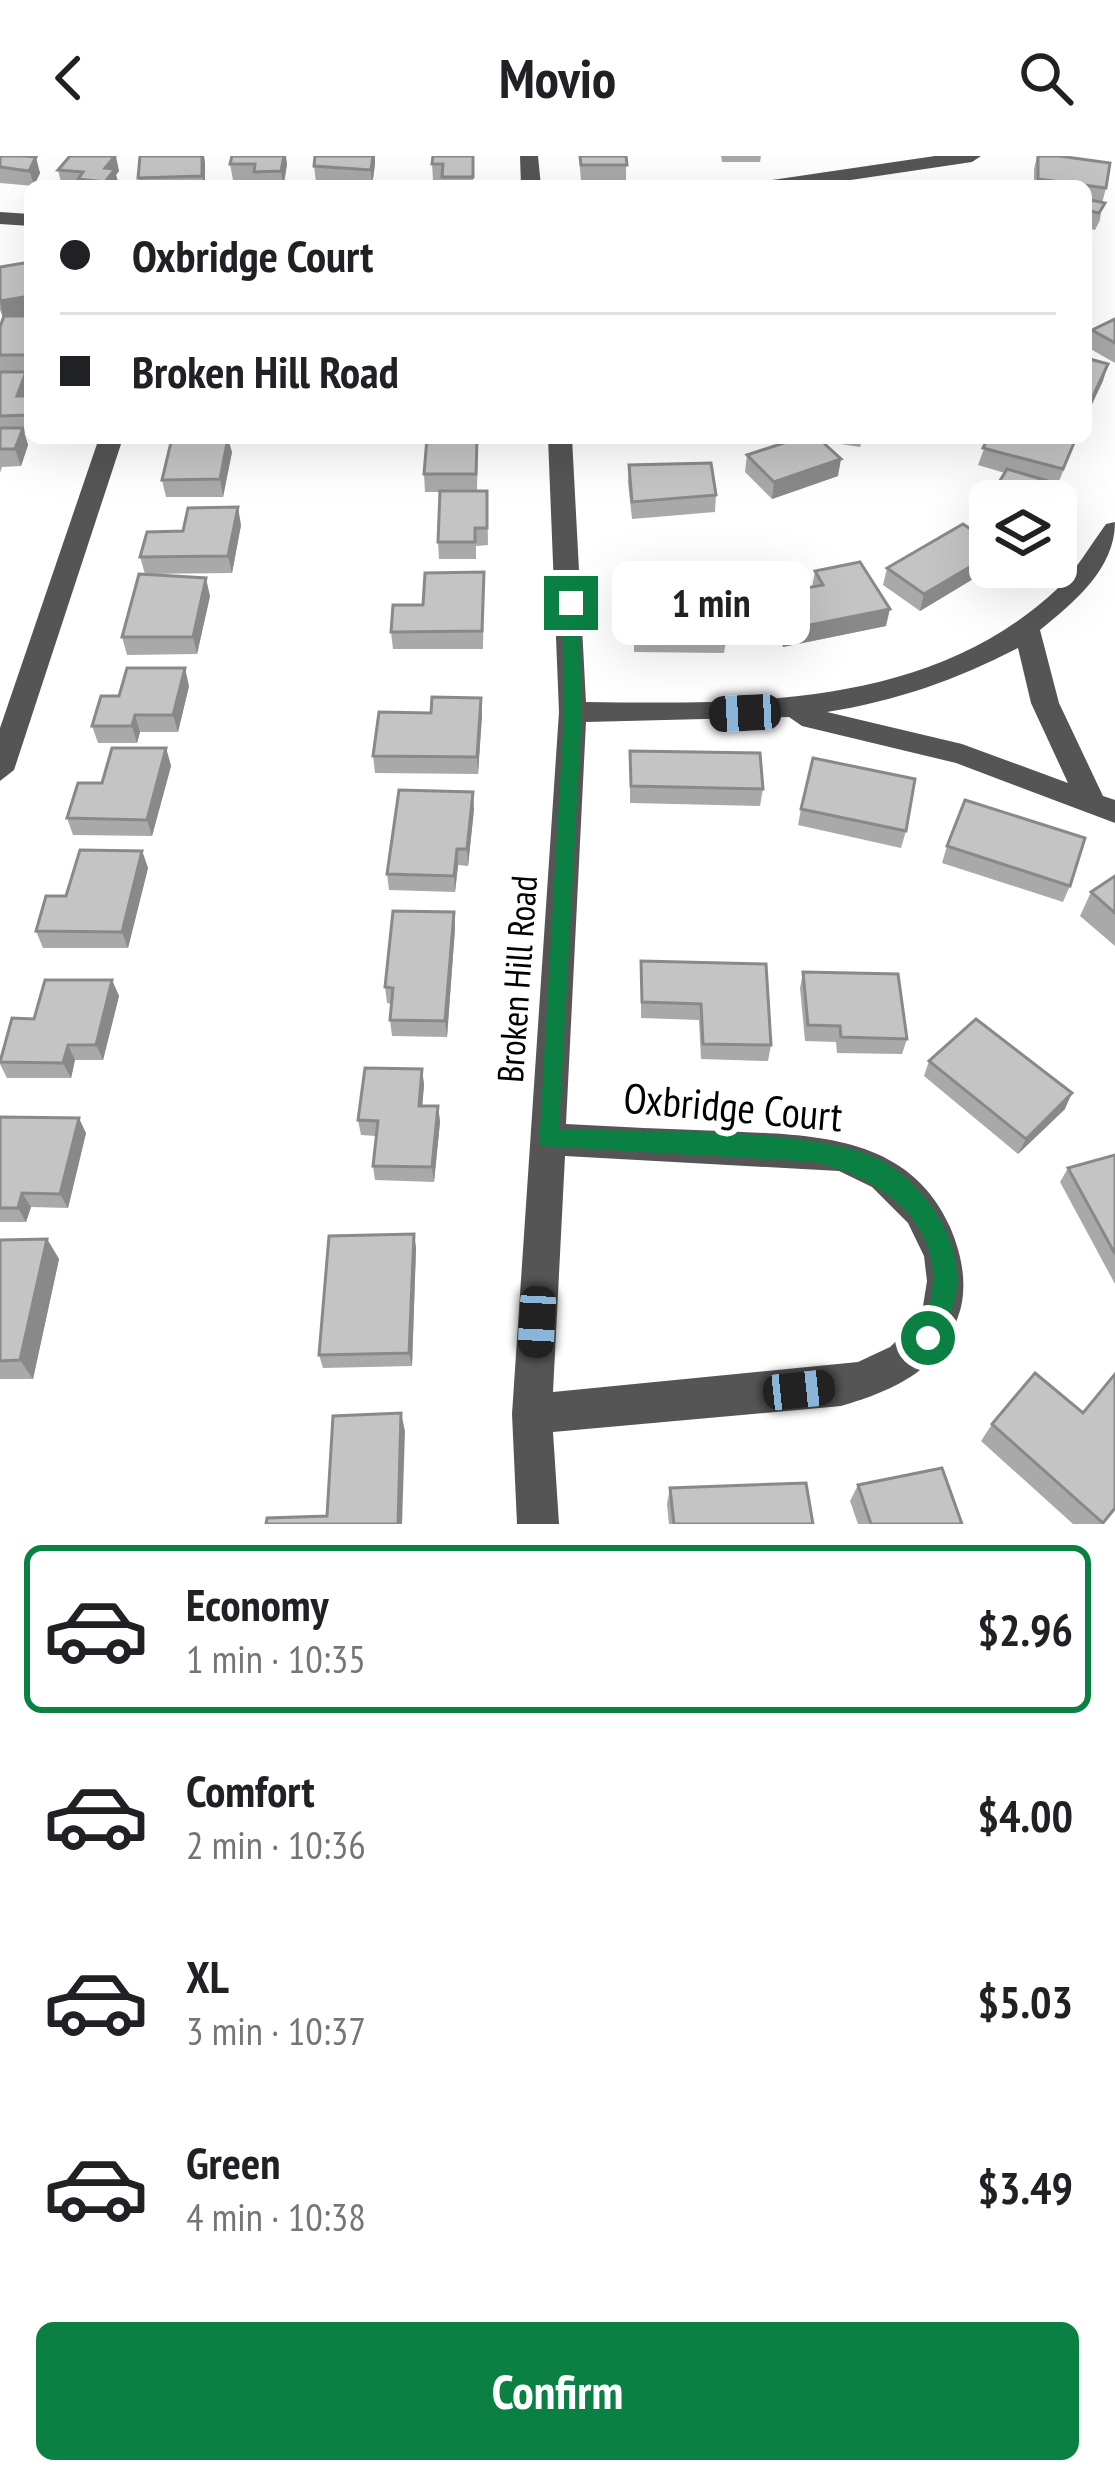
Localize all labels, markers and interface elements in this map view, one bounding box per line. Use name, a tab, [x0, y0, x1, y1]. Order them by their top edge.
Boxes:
text: Movio	[499, 43, 616, 113]
icon: back	[36, 45, 102, 111]
icon: search	[1013, 45, 1079, 111]
text: Oxbridge Court	[132, 226, 373, 284]
text: Broken Hill Road	[132, 342, 399, 400]
map controls	[969, 480, 1077, 588]
button: layers	[969, 480, 1077, 588]
callout: 1 min	[613, 561, 811, 645]
route end	[544, 576, 598, 630]
text: 1 min	[672, 577, 750, 628]
car	[708, 693, 782, 733]
street label: Broken Hill Road	[486, 874, 547, 1084]
street label: Oxbridge Court	[621, 1070, 845, 1143]
car	[517, 1285, 557, 1359]
route start	[901, 1311, 955, 1365]
car	[761, 1368, 837, 1412]
icon: car	[42, 1575, 150, 1683]
text: Economy	[186, 1575, 329, 1633]
text: $2.96	[977, 1600, 1073, 1658]
text: 1 min · 10:35	[186, 1633, 366, 1684]
icon: car	[42, 1761, 150, 1869]
text: Comfort	[186, 1761, 315, 1819]
text: $4.00	[977, 1786, 1073, 1844]
text: 2 min · 10:36	[186, 1819, 366, 1870]
icon: car	[42, 1947, 150, 2055]
text: XL	[186, 1947, 229, 2005]
text: $5.03	[977, 1972, 1073, 2030]
text: 3 min · 10:37	[186, 2005, 366, 2056]
icon: car	[42, 2133, 150, 2241]
text: Green	[186, 2133, 281, 2191]
text: $3.49	[977, 2158, 1073, 2216]
text: 4 min · 10:38	[186, 2191, 366, 2242]
button: Confirm	[36, 2322, 1079, 2460]

